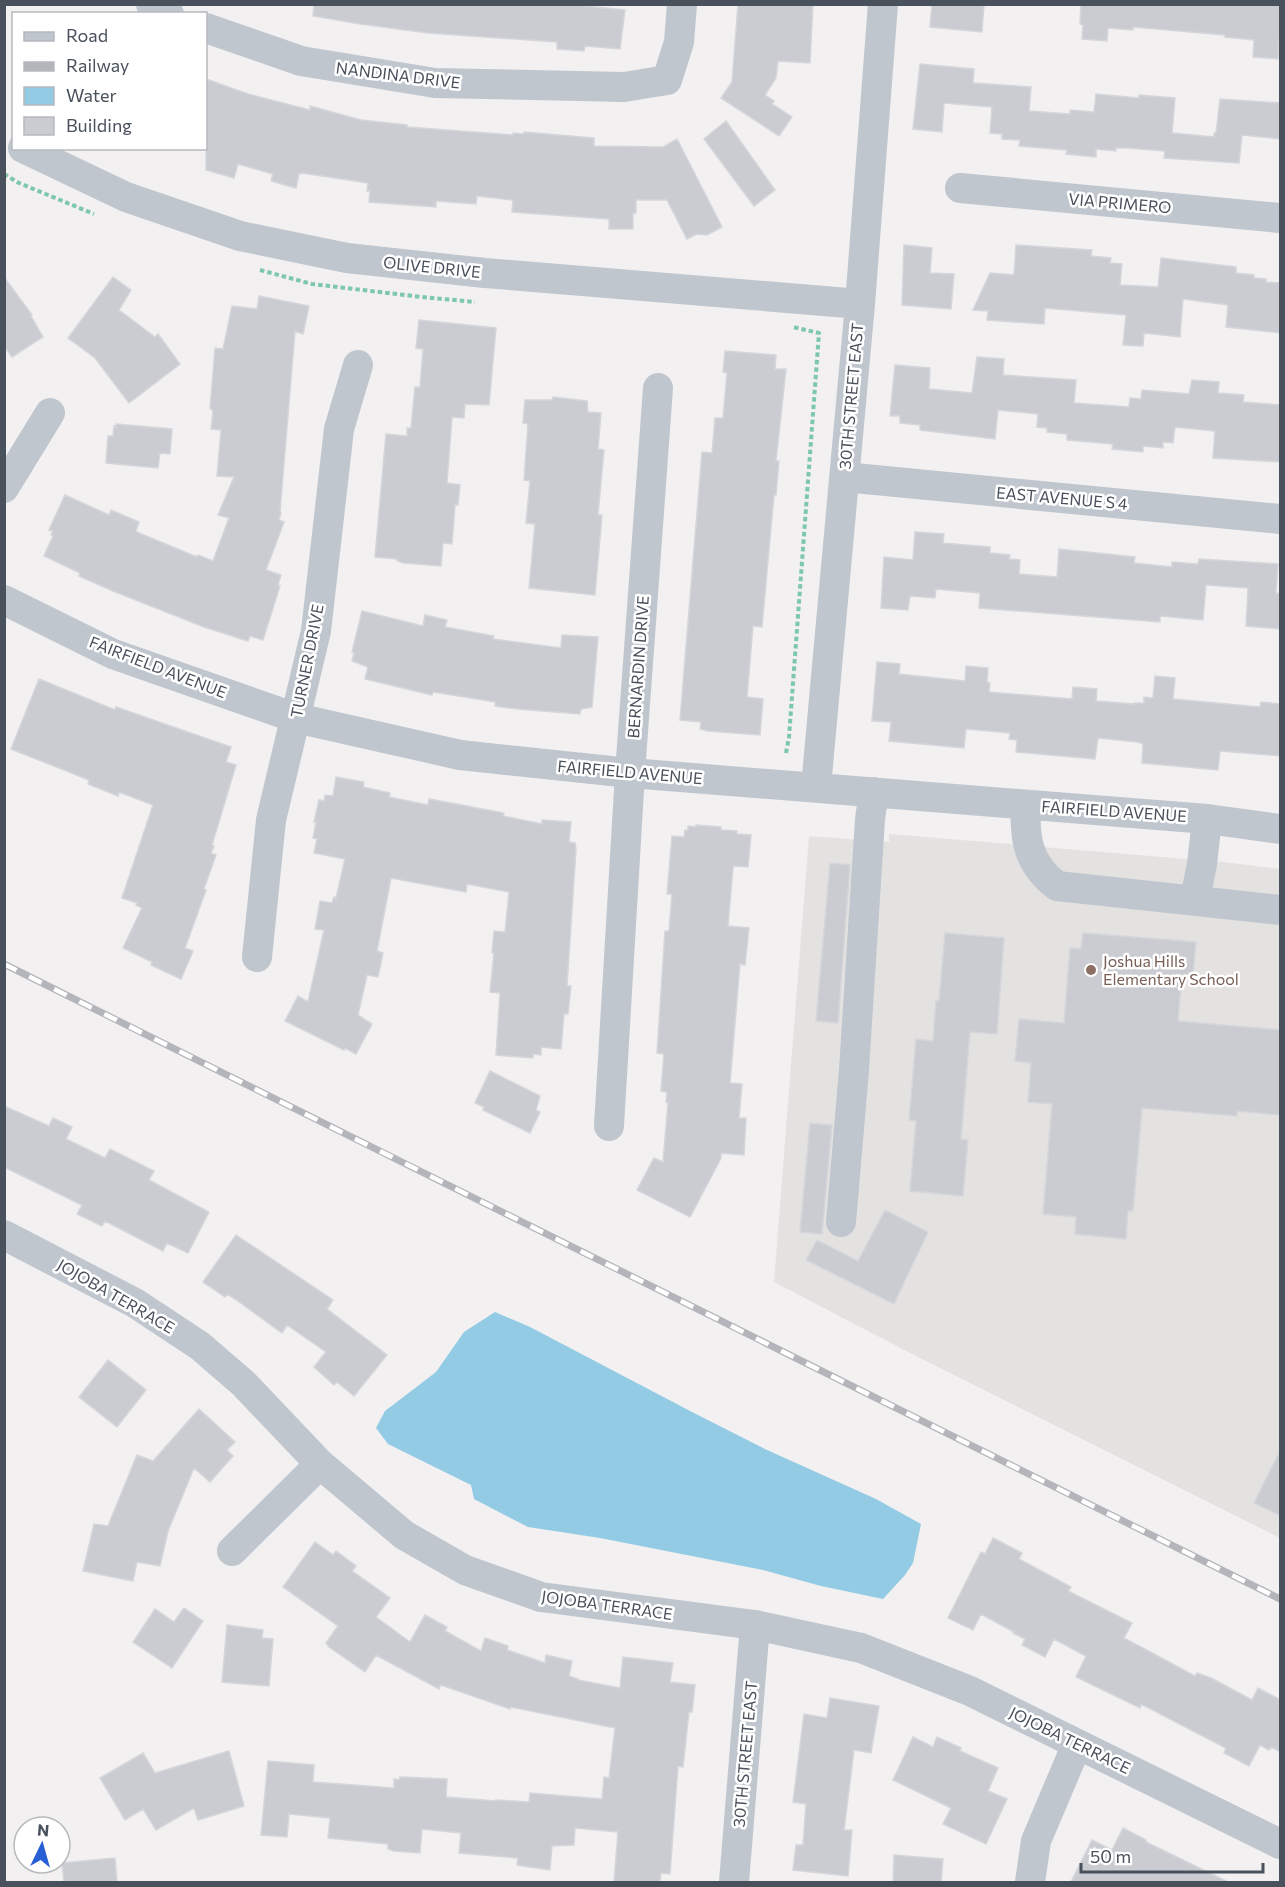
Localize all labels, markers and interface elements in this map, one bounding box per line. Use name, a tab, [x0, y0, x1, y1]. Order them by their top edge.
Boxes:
legend	[12, 12, 207, 150]
text: Road	[66, 24, 108, 46]
text: Railway	[66, 54, 129, 76]
street label: NANDINA DRIVE	[335, 57, 461, 92]
text: Water	[66, 84, 117, 106]
text: Building	[66, 114, 132, 136]
street label: VIA PRIMERO	[1068, 189, 1172, 216]
street label: OLIVE DRIVE	[382, 252, 482, 281]
street label: 30TH STREET EAST	[835, 322, 866, 470]
street label: EAST AVENUE S 4	[996, 482, 1129, 513]
street label: BERNARDIN DRIVE	[623, 595, 652, 739]
street label: TURNER DRIVE	[286, 602, 327, 719]
street label: FAIRFIELD AVENUE	[87, 632, 230, 701]
street label: FAIRFIELD AVENUE	[557, 756, 703, 787]
street label: FAIRFIELD AVENUE	[1041, 796, 1187, 825]
place label: Joshua Hills Elementary School	[1103, 951, 1239, 988]
marker: Joshua Hills Elementary School	[1084, 963, 1098, 977]
street label: JOJOBA TERRACE	[54, 1254, 178, 1337]
street label: JOJOBA TERRACE	[540, 1586, 674, 1623]
street label: 30TH STREET EAST	[729, 1680, 760, 1828]
street label: JOJOBA TERRACE	[1007, 1702, 1134, 1777]
north arrow	[12, 1815, 72, 1875]
text: N	[37, 1820, 50, 1840]
scale bar	[1081, 1836, 1262, 1874]
text: 50 m	[1090, 1845, 1131, 1867]

